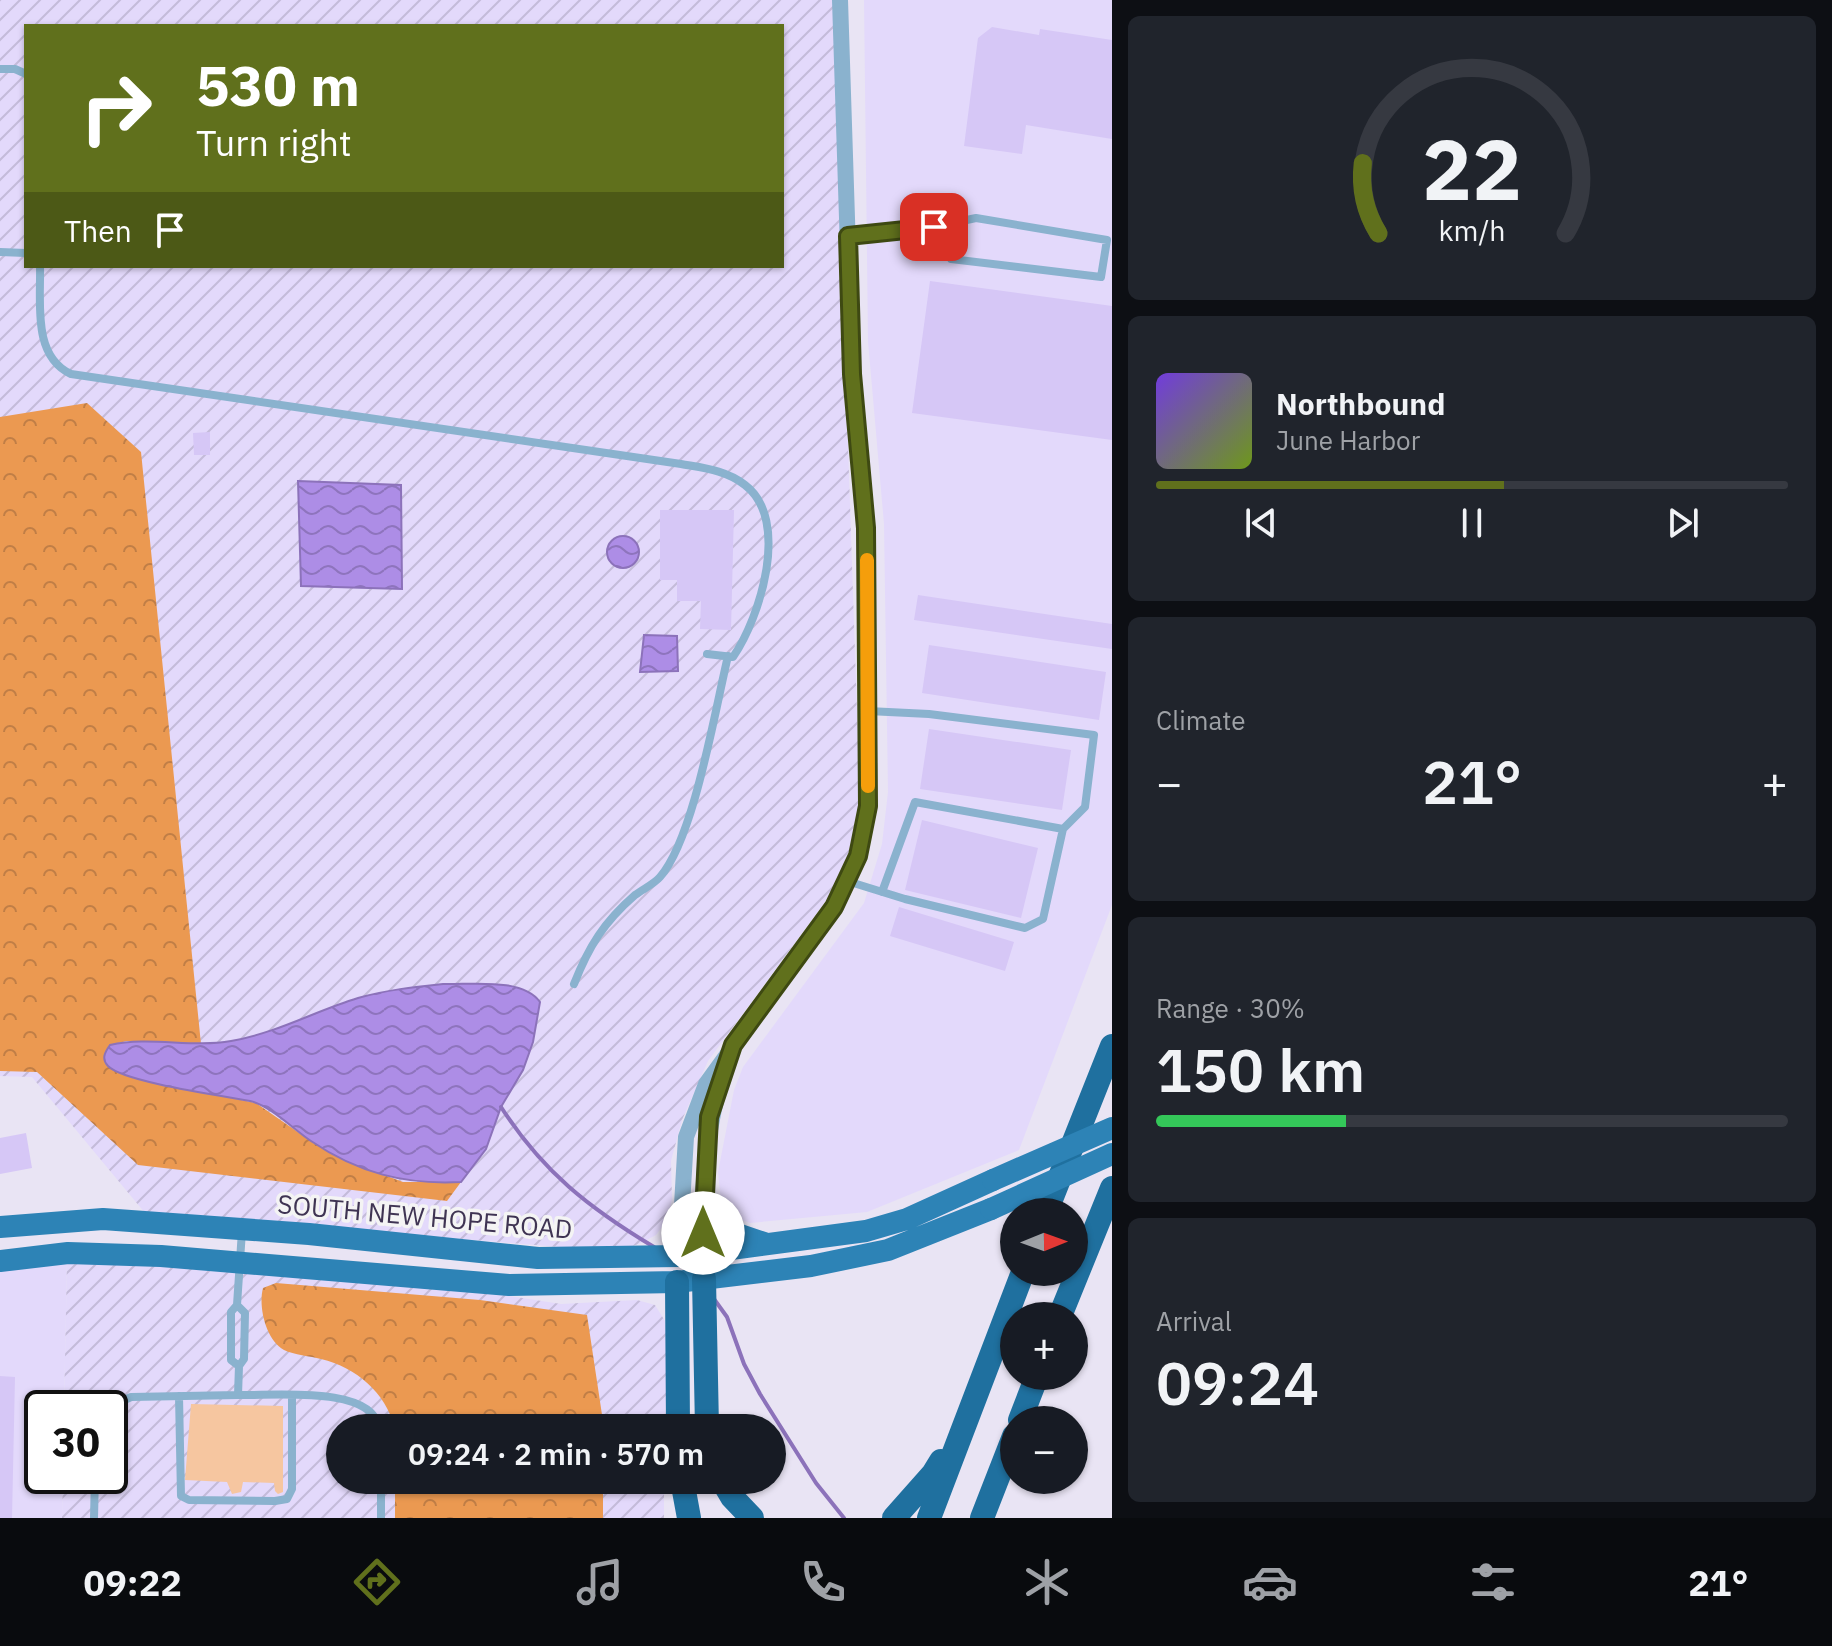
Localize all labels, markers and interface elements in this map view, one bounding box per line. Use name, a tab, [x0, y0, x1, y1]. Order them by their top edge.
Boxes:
text: 530 m	[196, 49, 360, 121]
icon: right	[64, 56, 168, 160]
text: 22	[1422, 115, 1522, 223]
text: Turn right	[196, 119, 352, 166]
pin	[900, 193, 968, 261]
icon: arrive	[912, 205, 956, 249]
icon: arrive	[148, 208, 192, 252]
text: Then	[64, 211, 132, 250]
text: km/h	[1438, 212, 1506, 249]
text: Northbound	[1276, 384, 1445, 423]
text: June Harbor	[1276, 423, 1420, 457]
icon: previous	[1239, 501, 1283, 545]
icon: pause	[1450, 501, 1494, 545]
icon: next	[1661, 501, 1705, 545]
text: Climate	[1156, 703, 1246, 737]
text: 21°	[1422, 742, 1522, 821]
text: −	[1156, 754, 1182, 811]
text: +	[1762, 754, 1788, 811]
text: Range · 30%	[1156, 991, 1305, 1025]
text: 150 km	[1156, 1030, 1365, 1109]
street label: SOUTH NEW HOPE ROAD	[276, 1186, 574, 1246]
position arrow	[661, 1191, 745, 1275]
north arrow	[1000, 1198, 1088, 1286]
map controls	[1000, 1198, 1088, 1494]
button: +	[1000, 1302, 1088, 1390]
text: Arrival	[1156, 1304, 1232, 1338]
text: 09:24	[1156, 1343, 1319, 1422]
speed limit sign: 30	[24, 1390, 128, 1494]
button: −	[1000, 1406, 1088, 1494]
text: 09:24 · 2 min · 570 m	[408, 1434, 704, 1473]
icon: directions	[349, 1554, 405, 1610]
icon: music	[572, 1554, 628, 1610]
icon: phone	[795, 1554, 851, 1610]
icon: climate	[1019, 1554, 1075, 1610]
icon: car	[1242, 1554, 1298, 1610]
icon: filters	[1465, 1554, 1521, 1610]
text: 09:22	[84, 1559, 182, 1606]
text: 21°	[1688, 1559, 1748, 1606]

